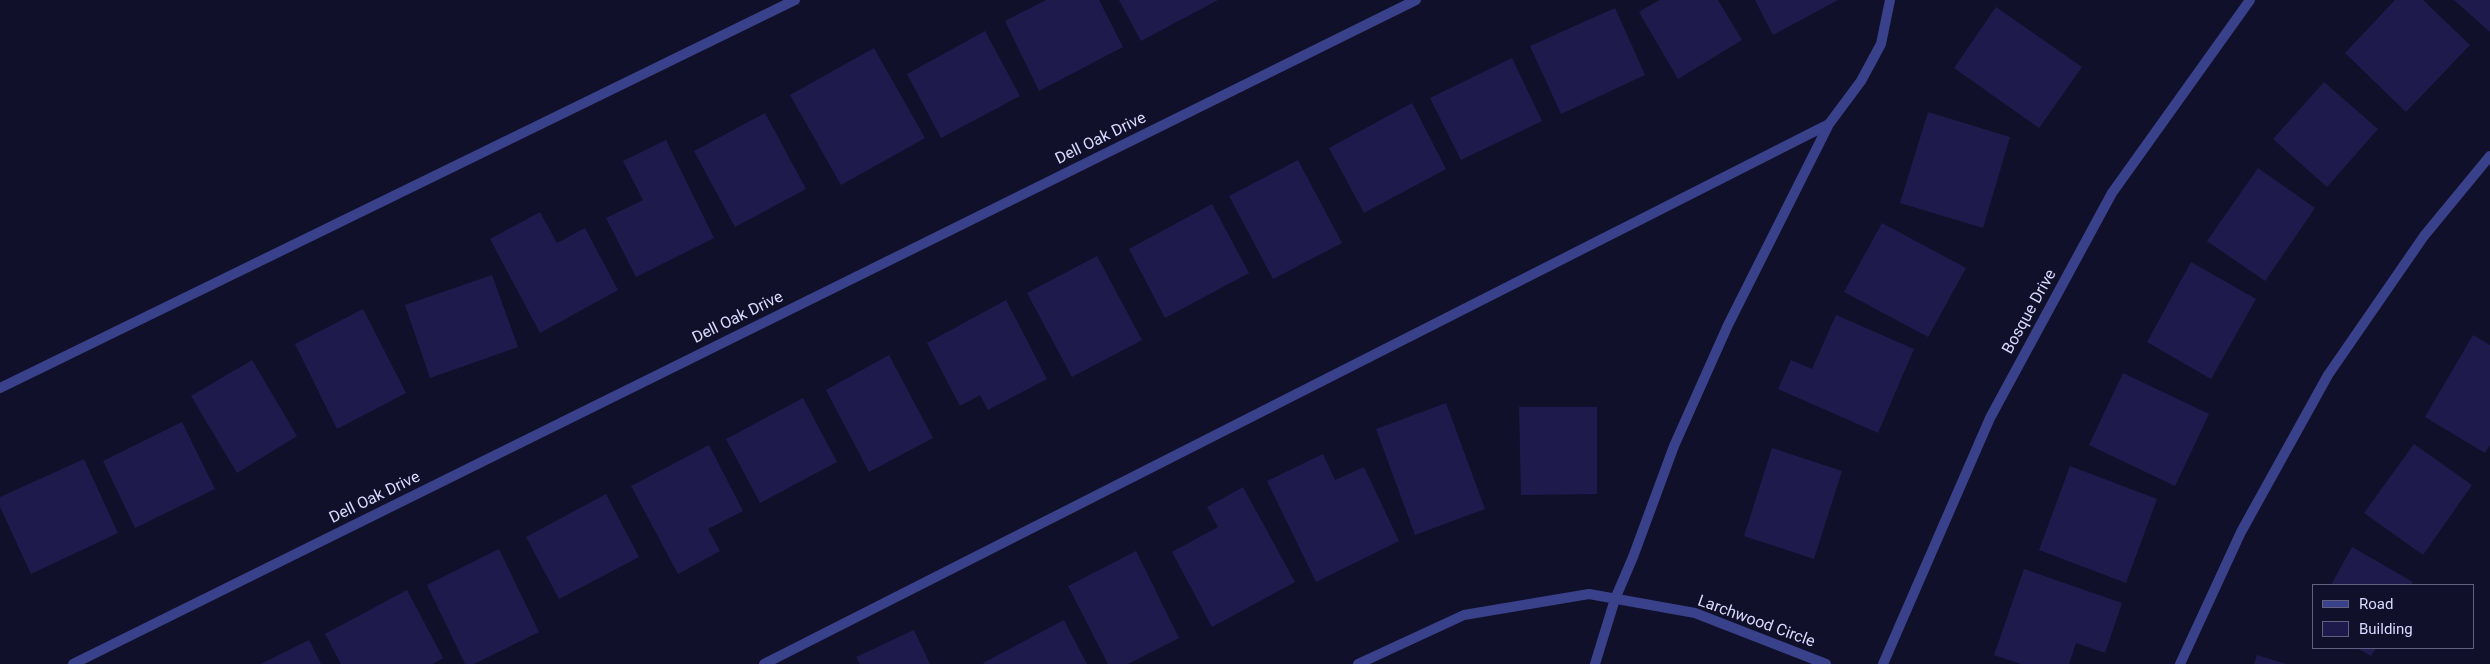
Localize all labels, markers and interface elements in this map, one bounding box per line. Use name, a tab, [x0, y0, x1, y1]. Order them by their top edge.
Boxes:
street label: Dell Oak Drive	[1053, 109, 1149, 169]
street label: Bosque Drive	[1999, 266, 2061, 358]
street label: Dell Oak Drive	[690, 288, 786, 348]
street label: Dell Oak Drive	[327, 468, 423, 528]
legend	[2312, 584, 2475, 649]
street label: Larchwood Circle	[1695, 592, 1817, 652]
text: Road	[2359, 595, 2393, 613]
text: Building	[2359, 620, 2413, 638]

